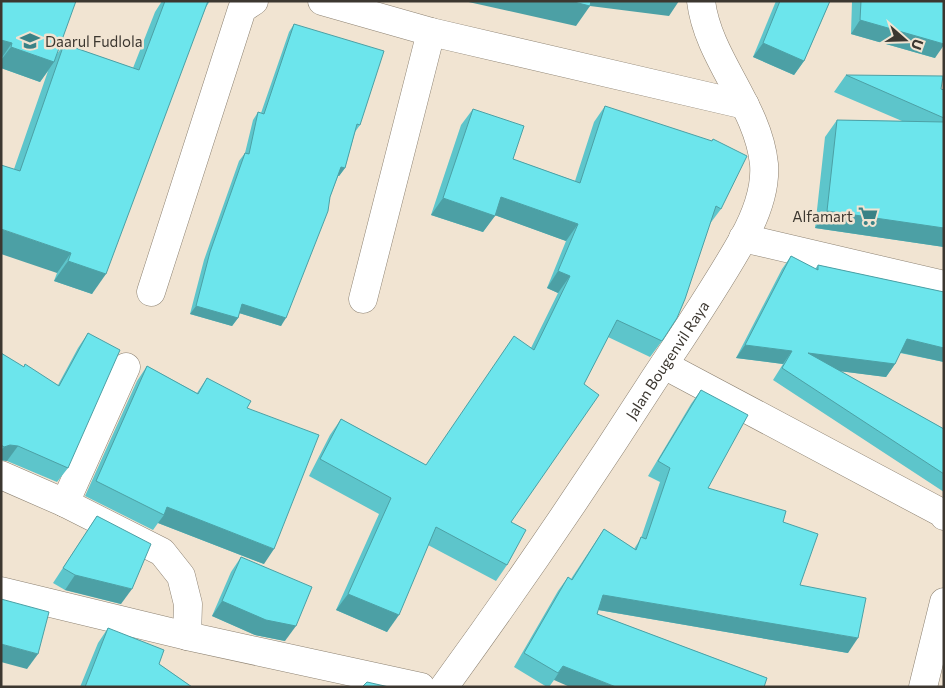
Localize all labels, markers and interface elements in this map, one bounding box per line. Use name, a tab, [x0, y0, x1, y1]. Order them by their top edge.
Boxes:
north arrow	[880, 15, 930, 65]
school or university icon: Daarul Fudlola	[19, 30, 41, 52]
place label: Daarul Fudlola	[45, 32, 143, 50]
text: U	[908, 37, 927, 52]
supermarket icon: Alfamart	[857, 205, 879, 227]
place label: Alfamart	[792, 207, 853, 225]
street label: Jalan Bougenvil Raya	[622, 297, 713, 423]

